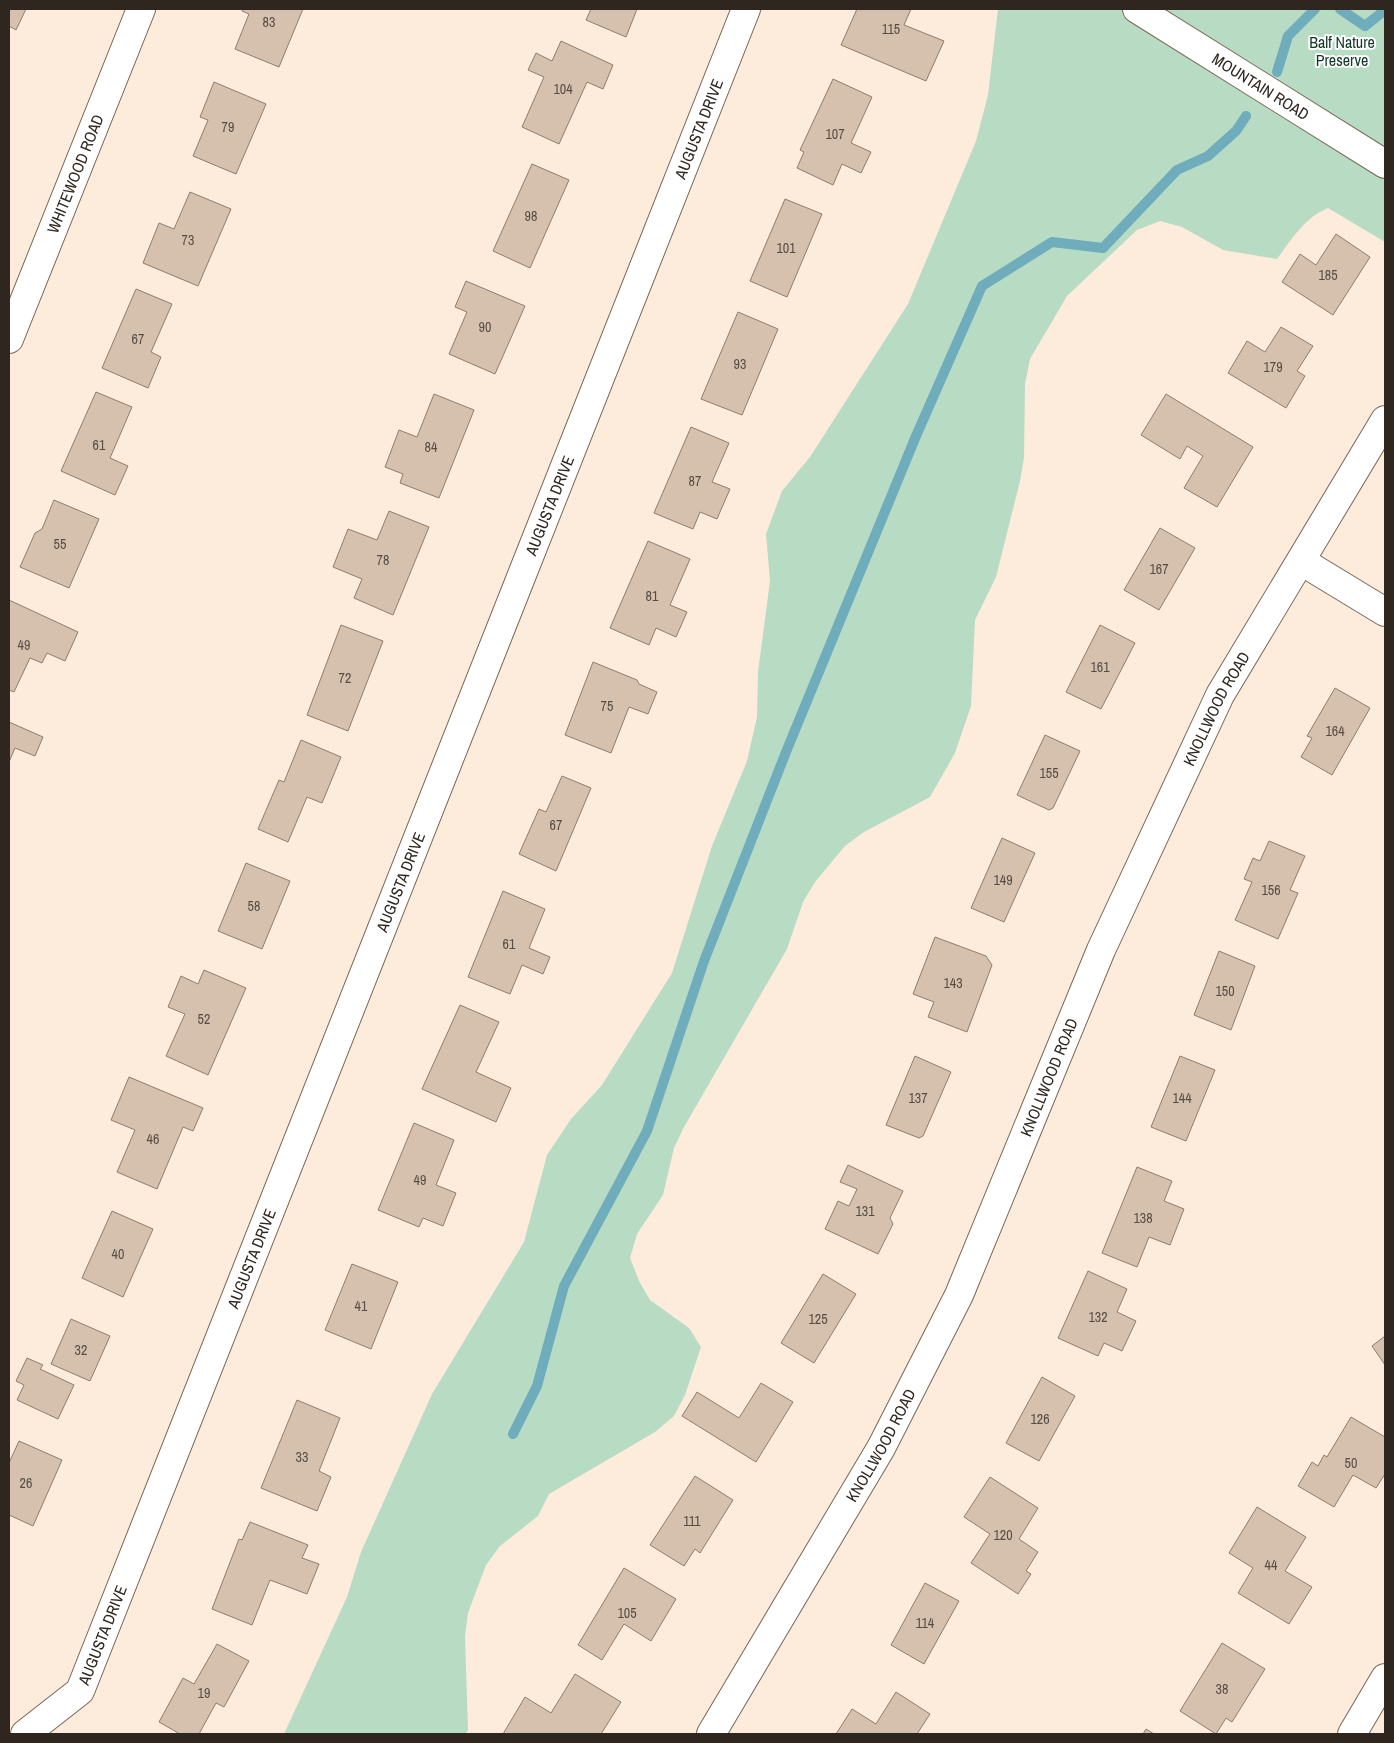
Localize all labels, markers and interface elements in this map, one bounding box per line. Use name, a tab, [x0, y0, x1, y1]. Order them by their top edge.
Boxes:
house number: 83	[263, 13, 275, 31]
house number: 115	[882, 20, 900, 38]
park label: Balf Nature Preserve	[1309, 31, 1375, 71]
street label: MOUNTAIN ROAD	[1208, 48, 1314, 125]
street label: AUGUSTA DRIVE	[669, 76, 728, 183]
house number: 104	[553, 80, 573, 98]
street label: WHITEWOOD ROAD	[41, 111, 109, 236]
house number: 79	[222, 118, 234, 136]
house number: 107	[825, 125, 845, 143]
house number: 98	[525, 207, 537, 225]
house number: 73	[182, 231, 194, 249]
house number: 101	[776, 239, 796, 257]
house number: 185	[1318, 266, 1338, 284]
house number: 90	[479, 318, 491, 336]
house number: 67	[132, 330, 144, 348]
house number: 93	[734, 355, 746, 373]
house number: 179	[1263, 358, 1283, 376]
house number: 61	[93, 436, 106, 454]
house number: 84	[425, 438, 438, 456]
street label: AUGUSTA DRIVE	[519, 452, 579, 559]
house number: 87	[689, 472, 701, 490]
house number: 55	[54, 535, 66, 553]
house number: 78	[377, 551, 389, 569]
house number: 167	[1149, 560, 1169, 578]
house number: 81	[646, 587, 659, 605]
house number: 49	[18, 636, 30, 654]
street label: KNOLLWOOD ROAD	[1177, 647, 1255, 769]
house number: 161	[1090, 658, 1110, 676]
house number: 72	[339, 669, 351, 687]
house number: 75	[601, 697, 613, 715]
house number: 164	[1325, 722, 1345, 740]
house number: 155	[1039, 764, 1059, 782]
house number: 67	[550, 816, 562, 834]
street label: AUGUSTA DRIVE	[370, 829, 430, 936]
house number: 149	[993, 871, 1013, 889]
house number: 156	[1261, 881, 1281, 899]
house number: 58	[248, 897, 260, 915]
house number: 61	[503, 935, 516, 953]
house number: 143	[943, 974, 963, 992]
house number: 150	[1215, 982, 1235, 1000]
house number: 52	[198, 1010, 210, 1028]
street label: KNOLLWOOD ROAD	[1014, 1015, 1083, 1140]
house number: 137	[908, 1089, 928, 1107]
house number: 144	[1172, 1089, 1192, 1107]
house number: 46	[147, 1130, 159, 1148]
house number: 49	[414, 1171, 426, 1189]
house number: 131	[855, 1202, 875, 1220]
street label: AUGUSTA DRIVE	[221, 1205, 281, 1313]
house number: 138	[1133, 1209, 1153, 1227]
house number: 40	[112, 1245, 124, 1263]
house number: 41	[355, 1297, 368, 1315]
house number: 132	[1088, 1308, 1108, 1326]
house number: 125	[808, 1310, 828, 1328]
house number: 32	[75, 1341, 87, 1359]
street label: KNOLLWOOD ROAD	[841, 1385, 920, 1506]
house number: 126	[1030, 1410, 1050, 1428]
house number: 33	[296, 1448, 308, 1466]
house number: 50	[1345, 1454, 1357, 1472]
house number: 26	[20, 1474, 32, 1492]
house number: 111	[683, 1512, 701, 1530]
house number: 120	[993, 1526, 1013, 1544]
house number: 44	[1265, 1556, 1278, 1574]
street label: AUGUSTA DRIVE	[72, 1582, 132, 1689]
house number: 105	[617, 1604, 637, 1622]
house number: 114	[916, 1614, 935, 1632]
house number: 38	[1216, 1680, 1228, 1698]
house number: 19	[198, 1684, 210, 1702]

